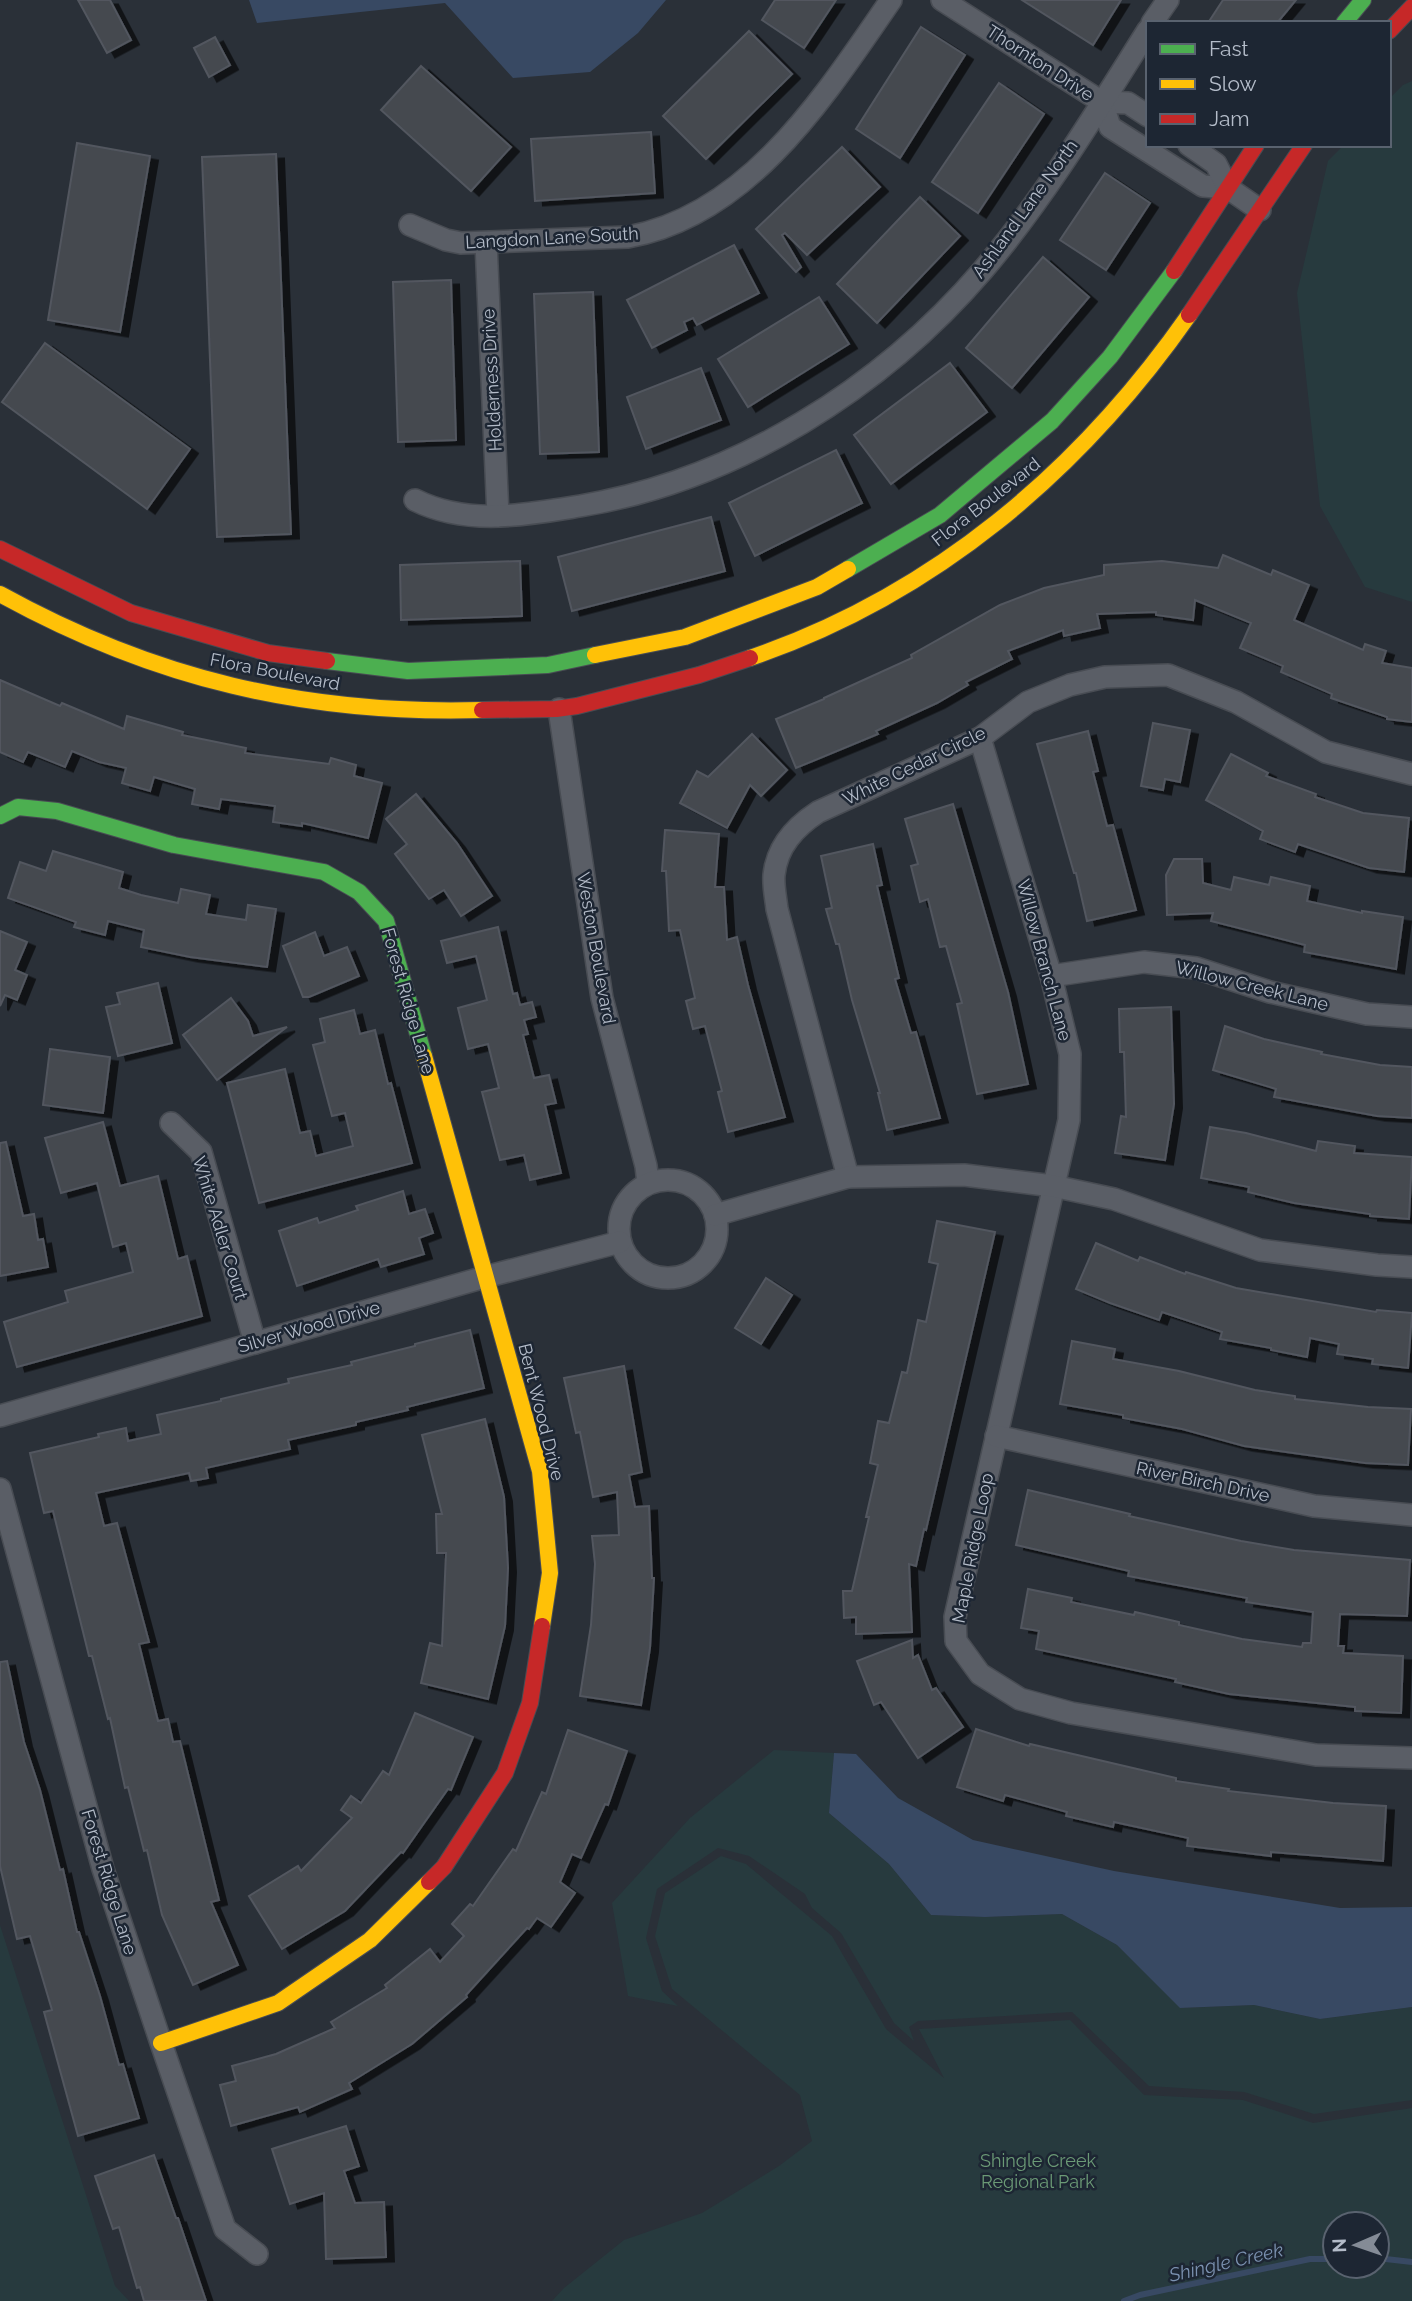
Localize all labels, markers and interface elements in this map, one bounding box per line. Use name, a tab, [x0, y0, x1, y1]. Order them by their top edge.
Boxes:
street label: Thornton Drive	[983, 20, 1098, 105]
legend	[1146, 21, 1391, 147]
text: Fast	[1209, 36, 1249, 61]
text: Slow	[1209, 71, 1257, 96]
text: Jam	[1209, 106, 1250, 131]
street label: Ashland Lane North	[967, 136, 1082, 282]
street label: Langdon Lane South	[465, 222, 639, 253]
street label: Holderness Drive	[477, 308, 506, 452]
street label: Flora Boulevard	[927, 453, 1044, 550]
street label: Flora Boulevard	[208, 649, 342, 694]
street label: White Cedar Circle	[839, 722, 989, 809]
street label: Weston Boulevard	[573, 870, 620, 1025]
street label: Willow Branch Lane	[1013, 877, 1076, 1043]
street label: Forest Ridge Lane	[378, 925, 440, 1077]
street label: Willow Creek Lane	[1174, 956, 1331, 1015]
street label: White Adler Court	[189, 1154, 252, 1302]
street label: Silver Wood Drive	[235, 1296, 383, 1357]
street label: Bent Wood Drive	[514, 1341, 569, 1483]
street label: River Birch Drive	[1135, 1457, 1272, 1506]
street label: Maple Ridge Loop	[948, 1471, 997, 1625]
street label: Forest Ridge Lane	[77, 1807, 142, 1958]
park label: Shingle Creek Regional Park	[980, 2150, 1096, 2192]
north arrow	[1321, 2210, 1391, 2280]
water label: Shingle Creek	[1166, 2238, 1285, 2286]
text: N	[1328, 2238, 1350, 2253]

